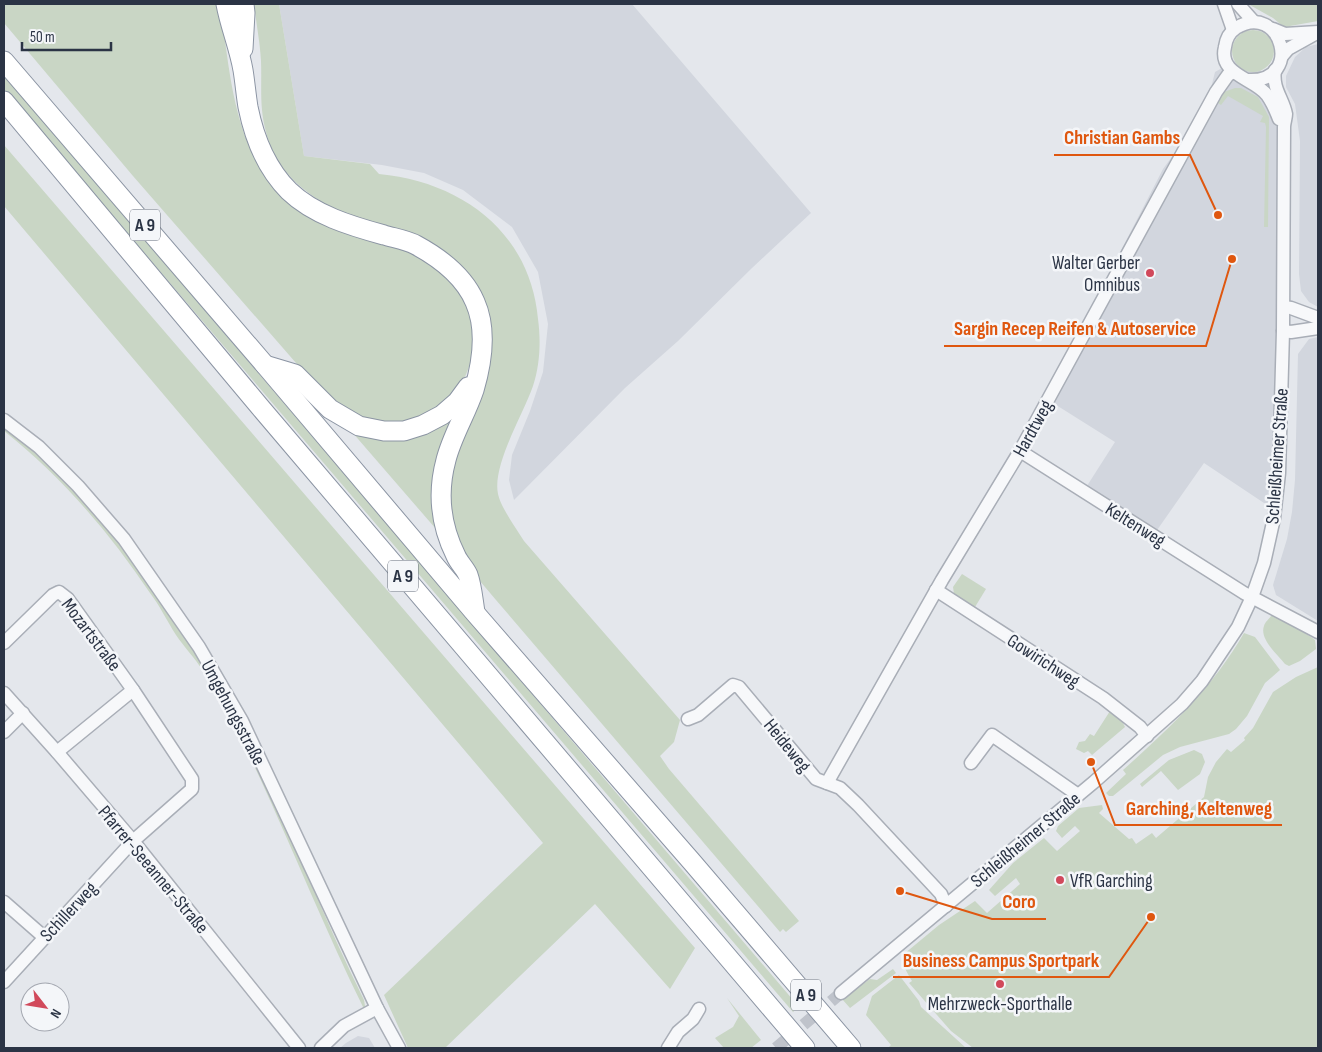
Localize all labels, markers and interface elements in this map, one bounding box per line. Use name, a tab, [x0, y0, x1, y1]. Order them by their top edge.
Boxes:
scale bar	[22, 20, 111, 52]
text: 50 m	[30, 28, 55, 47]
callout: Christian Gambs	[1054, 120, 1190, 155]
text: Christian Gambs	[1064, 126, 1180, 150]
road number: A 9	[130, 210, 160, 240]
place label: Walter Gerber Omnibus	[1052, 252, 1141, 297]
marker: Walter Gerber Omnibus	[1144, 267, 1156, 279]
callout: Sargin Recep Reifen & Autoservice	[944, 311, 1206, 346]
text: Sargin Recep Reifen & Autoservice	[954, 317, 1196, 341]
street label: Schleißheimer Straße	[1261, 387, 1294, 525]
street label: Hardtweg	[1008, 396, 1059, 461]
street label: Keltenweg	[1101, 498, 1170, 553]
road number: A 9	[388, 560, 418, 592]
street label: Mozartstraße	[56, 594, 126, 676]
street label: Gowirichweg	[1003, 629, 1084, 693]
street label: Umgehungsstraße	[195, 656, 270, 769]
street label: Heideweg	[758, 715, 816, 778]
street label: Schleißheimer Straße	[966, 788, 1086, 893]
callout: Garching, Keltenweg	[1115, 790, 1282, 825]
text: Garching, Keltenweg	[1126, 797, 1273, 821]
street label: Pfarrer-Seeanner-Straße	[93, 801, 213, 939]
place label: VfR Garching	[1070, 870, 1153, 893]
marker: VfR Garching	[1054, 874, 1066, 886]
street label: Schillerweg	[36, 877, 103, 947]
callout: Coro	[992, 884, 1046, 919]
text: Coro	[1002, 890, 1036, 914]
callout: Business Campus Sportpark	[893, 942, 1109, 977]
text: Business Campus Sportpark	[903, 949, 1100, 973]
marker: Mehrzweck-Sporthalle	[994, 978, 1006, 990]
road number: A 9	[791, 980, 821, 1010]
north arrow	[20, 982, 70, 1032]
place label: Mehrzweck-Sporthalle	[928, 993, 1072, 1016]
text: N	[47, 1006, 65, 1021]

